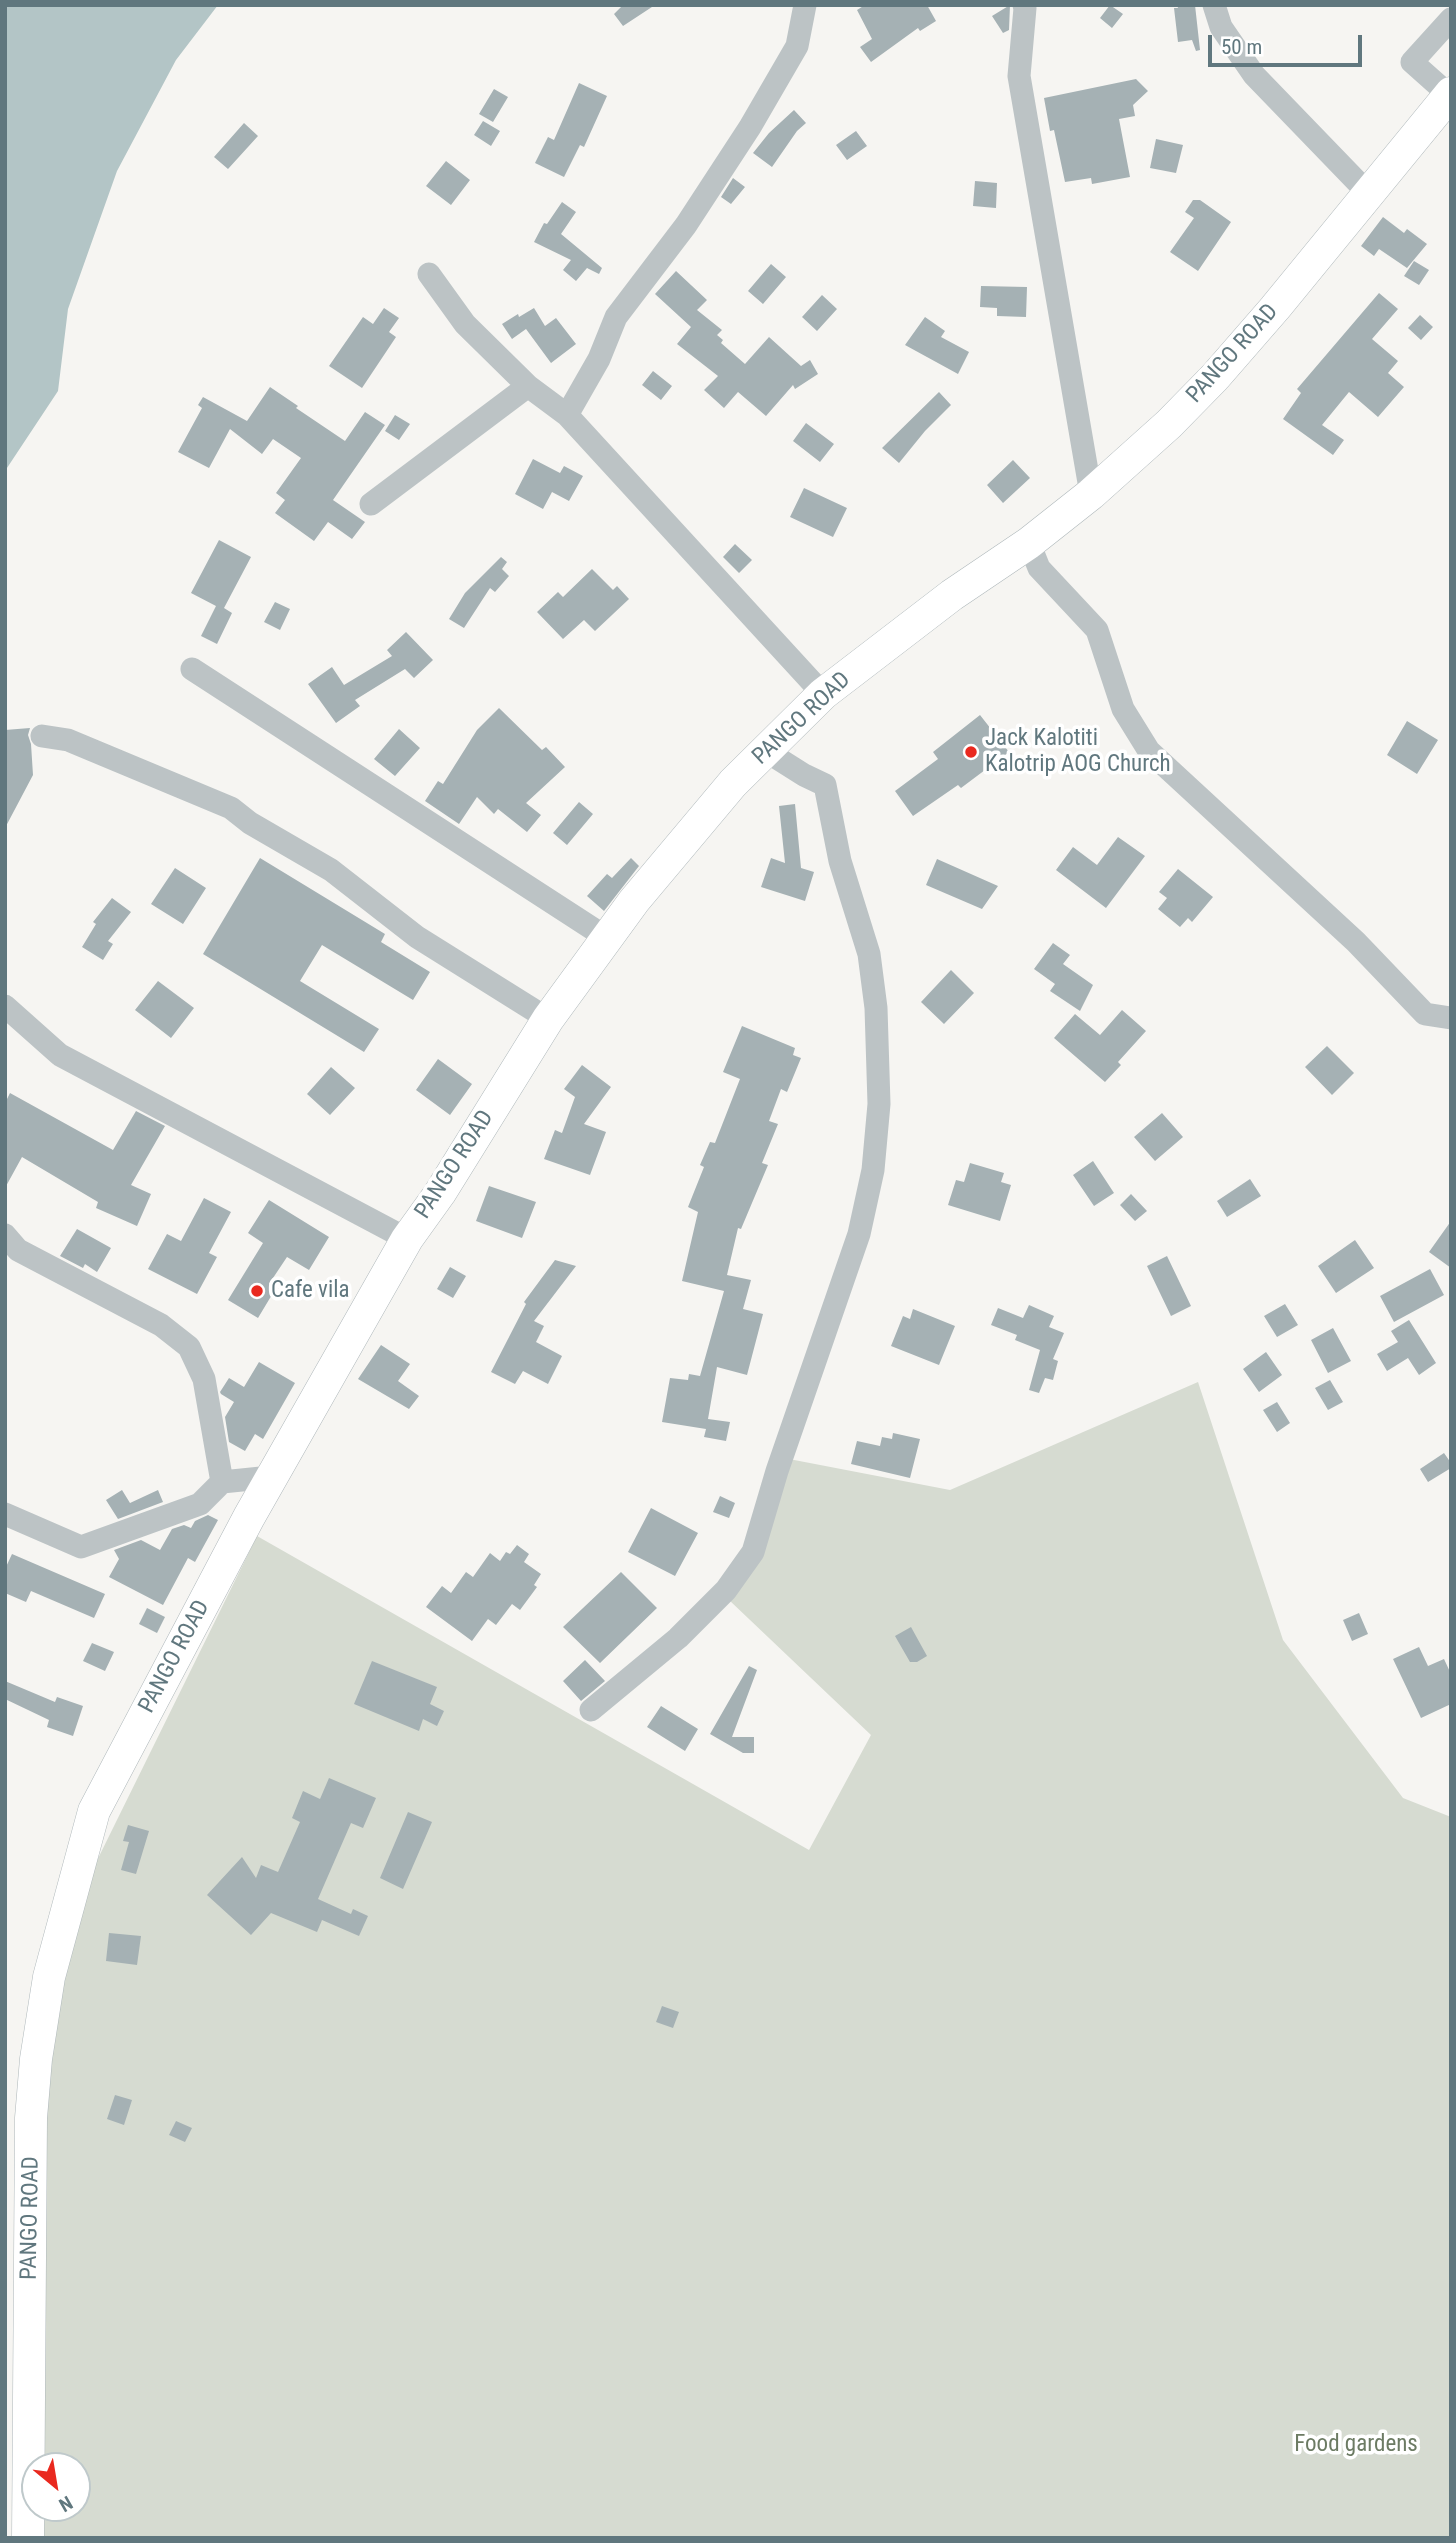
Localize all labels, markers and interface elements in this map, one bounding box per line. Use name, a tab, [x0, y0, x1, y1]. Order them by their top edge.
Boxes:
scale bar	[1211, 21, 1365, 65]
text: 50 m	[1221, 35, 1262, 59]
street label: PANGO ROAD	[1181, 299, 1285, 409]
street label: PANGO ROAD	[747, 667, 857, 771]
place label: Jack Kalotiti Kalotrip AOG Church	[985, 725, 1171, 779]
marker: Jack Kalotiti Kalotrip AOG Church	[963, 744, 979, 760]
street label: PANGO ROAD	[410, 1106, 500, 1224]
place label: Cafe vila	[271, 1277, 350, 1305]
marker: Cafe vila	[249, 1283, 265, 1299]
street label: PANGO ROAD	[134, 1596, 216, 1718]
street label: PANGO ROAD	[16, 2156, 46, 2280]
park label: Food gardens	[1294, 2431, 1418, 2459]
north arrow	[21, 2452, 91, 2522]
text: N	[55, 2491, 77, 2517]

